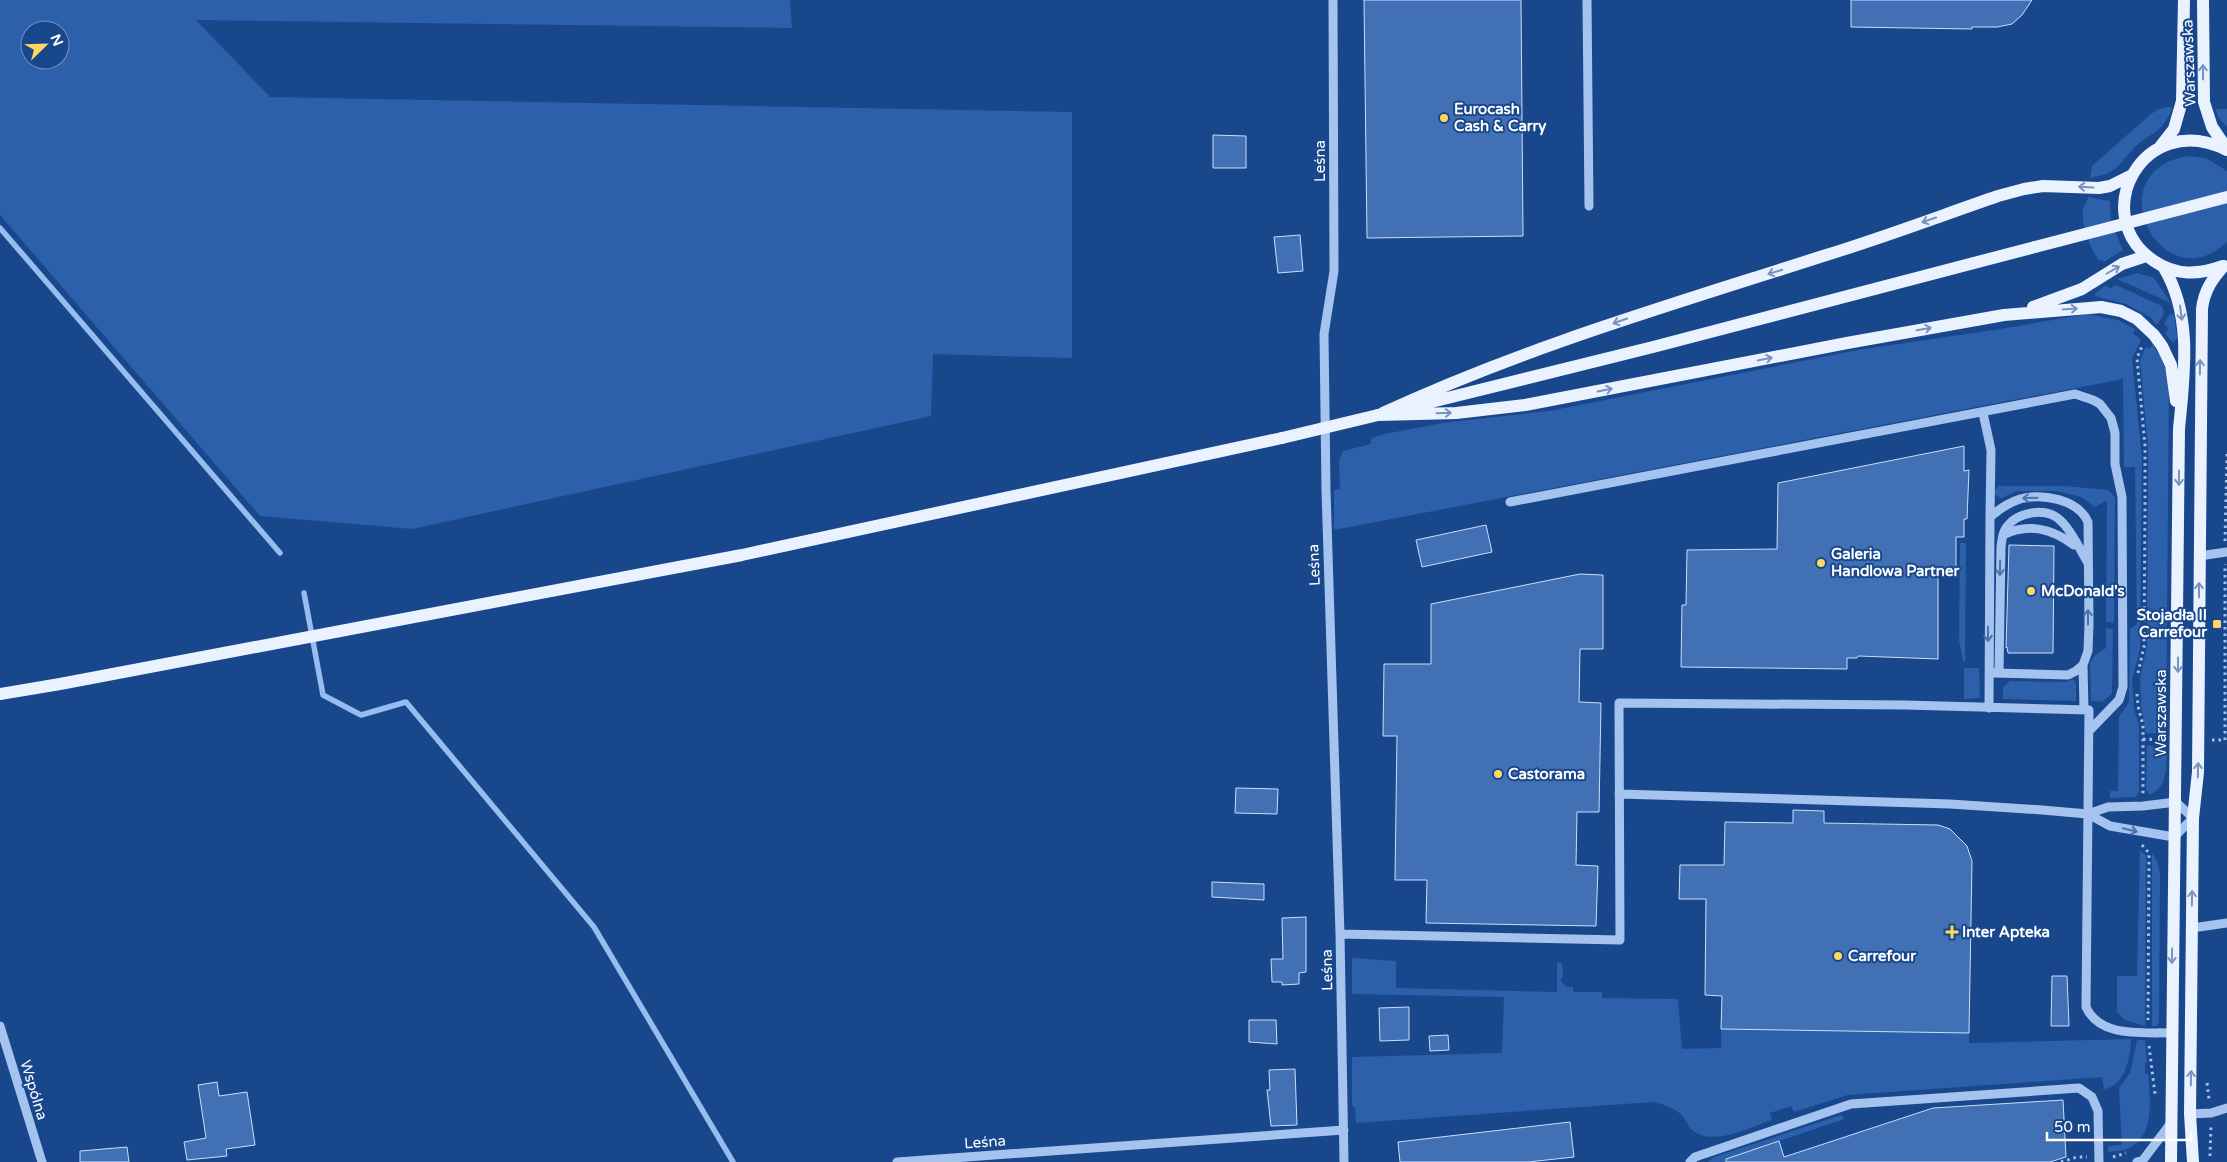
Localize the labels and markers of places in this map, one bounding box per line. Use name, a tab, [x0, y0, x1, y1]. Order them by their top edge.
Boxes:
place label: Eurocash Cash & Carry	[1454, 100, 1546, 136]
marker: Eurocash Cash & Carry	[1438, 112, 1450, 124]
place label: Galeria Handlowa Partner	[1831, 545, 1959, 580]
marker: Galeria Handlowa Partner	[1815, 557, 1827, 569]
place label: McDonald's	[2041, 582, 2125, 600]
marker: McDonald's	[2025, 585, 2037, 597]
place label: Stojadła II Carrefour	[2137, 606, 2207, 641]
marker: Stojadła II Carrefour	[2211, 618, 2223, 630]
place label: Castorama	[1508, 765, 1585, 783]
marker: Castorama	[1492, 768, 1504, 780]
place label: Inter Apteka	[1962, 923, 2050, 942]
marker: Inter Apteka	[1946, 926, 1958, 938]
place label: Carrefour	[1848, 947, 1916, 965]
marker: Carrefour	[1832, 950, 1844, 962]

